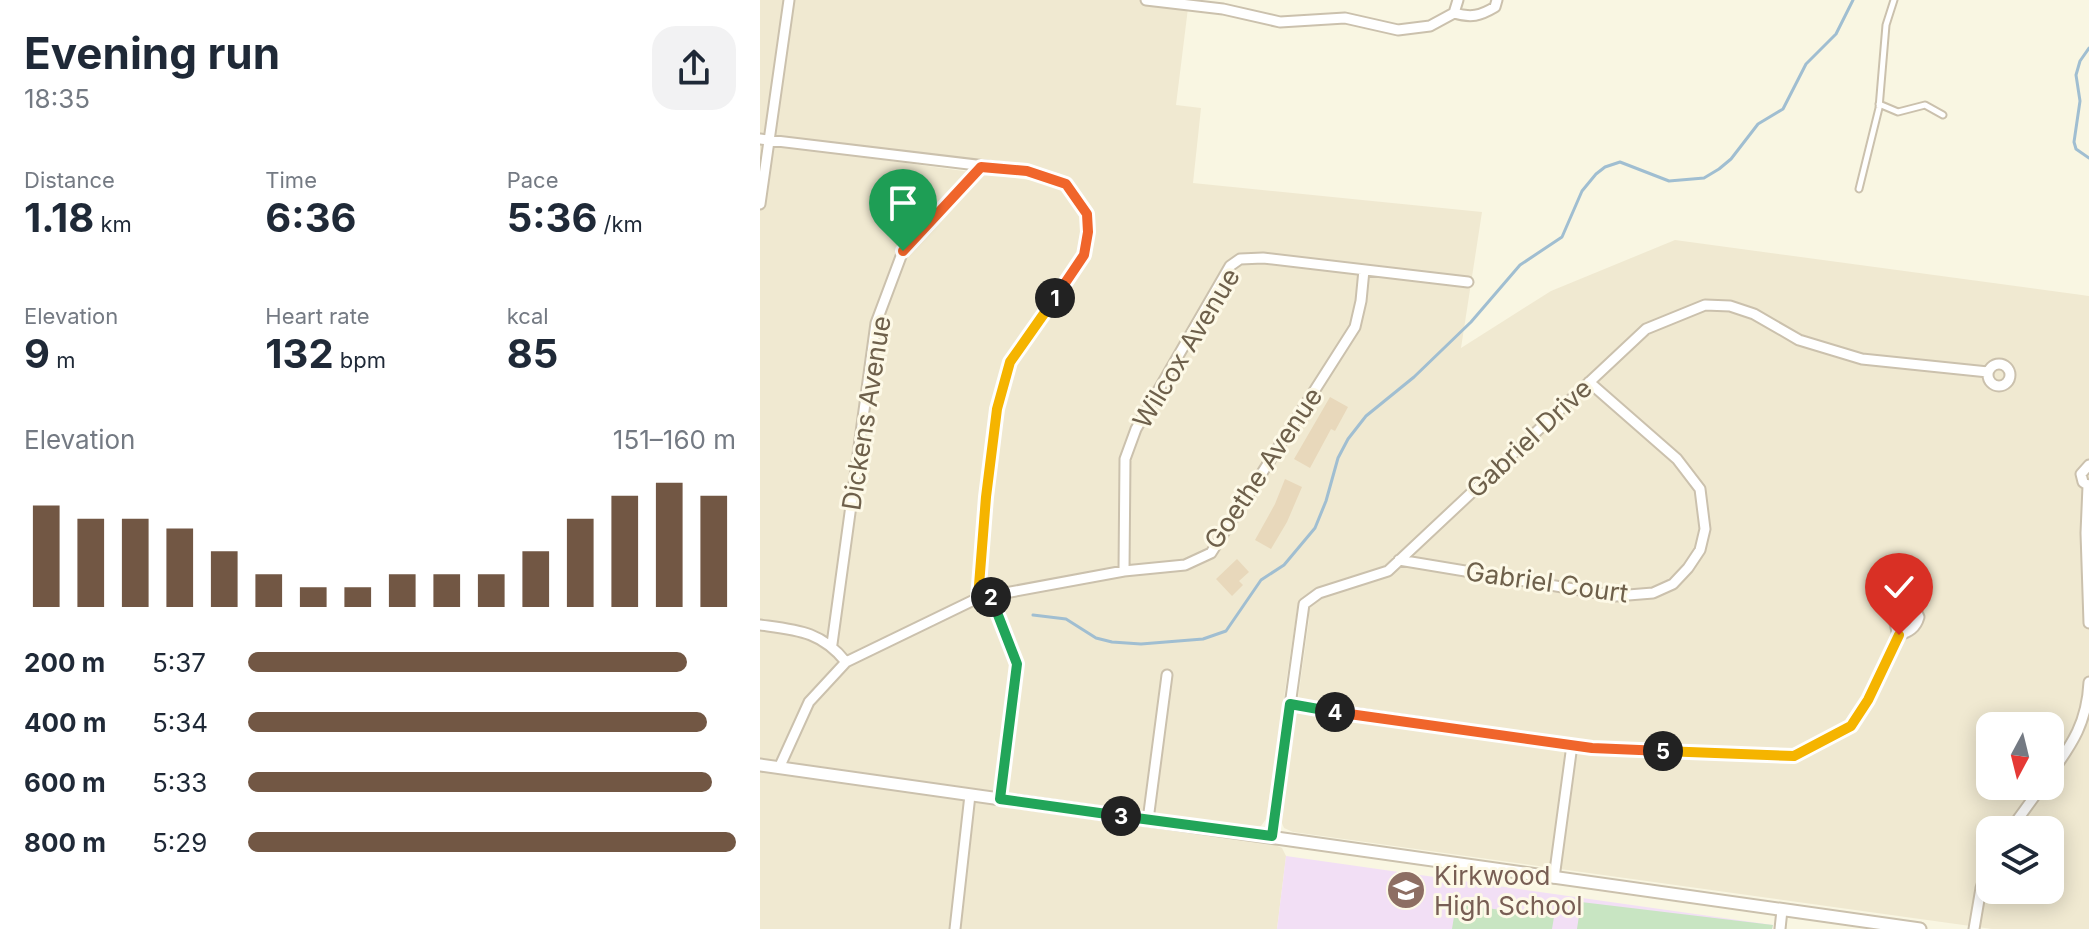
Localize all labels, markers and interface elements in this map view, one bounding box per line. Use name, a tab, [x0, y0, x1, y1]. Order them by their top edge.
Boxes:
text: Evening run	[24, 26, 280, 80]
button: share	[652, 26, 736, 110]
text: 18:35	[24, 83, 90, 114]
text: Distance	[24, 167, 115, 193]
text: Time	[265, 167, 317, 193]
text: Pace	[507, 167, 558, 193]
pin	[869, 169, 937, 251]
icon: arrive	[881, 181, 925, 225]
text: 1.18	[24, 193, 94, 242]
text: 6:36	[265, 193, 356, 242]
text: 5:36	[507, 193, 597, 242]
text: km	[94, 211, 132, 237]
text: /km	[597, 211, 643, 237]
street label: Wilcox Avenue	[1126, 262, 1246, 434]
pin: 1	[1035, 278, 1075, 318]
text: 1	[1050, 285, 1060, 311]
text: Elevation	[24, 303, 118, 329]
text: Heart rate	[265, 303, 370, 329]
text: kcal	[507, 303, 549, 329]
street label: Dickens Avenue	[835, 314, 897, 512]
text: 9	[24, 329, 50, 378]
text: 132	[265, 329, 334, 378]
text: 85	[507, 329, 558, 378]
text: m	[50, 347, 75, 373]
text: bpm	[334, 347, 386, 373]
street label: Gabriel Drive	[1460, 372, 1598, 504]
street label: Goethe Avenue	[1198, 381, 1328, 555]
text: Elevation	[24, 424, 135, 455]
text: 151–160 m	[613, 424, 736, 455]
pin	[1865, 553, 1933, 635]
street label: Gabriel Court	[1464, 555, 1630, 609]
icon: check	[1877, 565, 1921, 609]
pin: 2	[971, 577, 1011, 617]
text: 2	[984, 584, 998, 610]
text: 200 m	[24, 647, 105, 678]
text: 5:37	[152, 647, 206, 678]
pin: 4	[1315, 692, 1355, 732]
text: 4	[1328, 699, 1342, 725]
text: 400 m	[24, 707, 107, 738]
text: 5:34	[152, 707, 208, 738]
north arrow	[1976, 712, 2064, 800]
map controls	[1976, 712, 2064, 904]
pin: 5	[1643, 731, 1683, 771]
text: 5	[1656, 738, 1670, 764]
text: 600 m	[24, 767, 106, 798]
text: 5:33	[152, 767, 207, 798]
pin: 3	[1101, 796, 1141, 836]
text: 3	[1114, 803, 1128, 829]
button: layers	[1976, 816, 2064, 904]
text: 800 m	[24, 827, 106, 858]
text: 5:29	[152, 827, 207, 858]
place label: Kirkwood High School	[1434, 860, 1583, 921]
school or university icon: Kirkwood High School	[1385, 869, 1427, 911]

